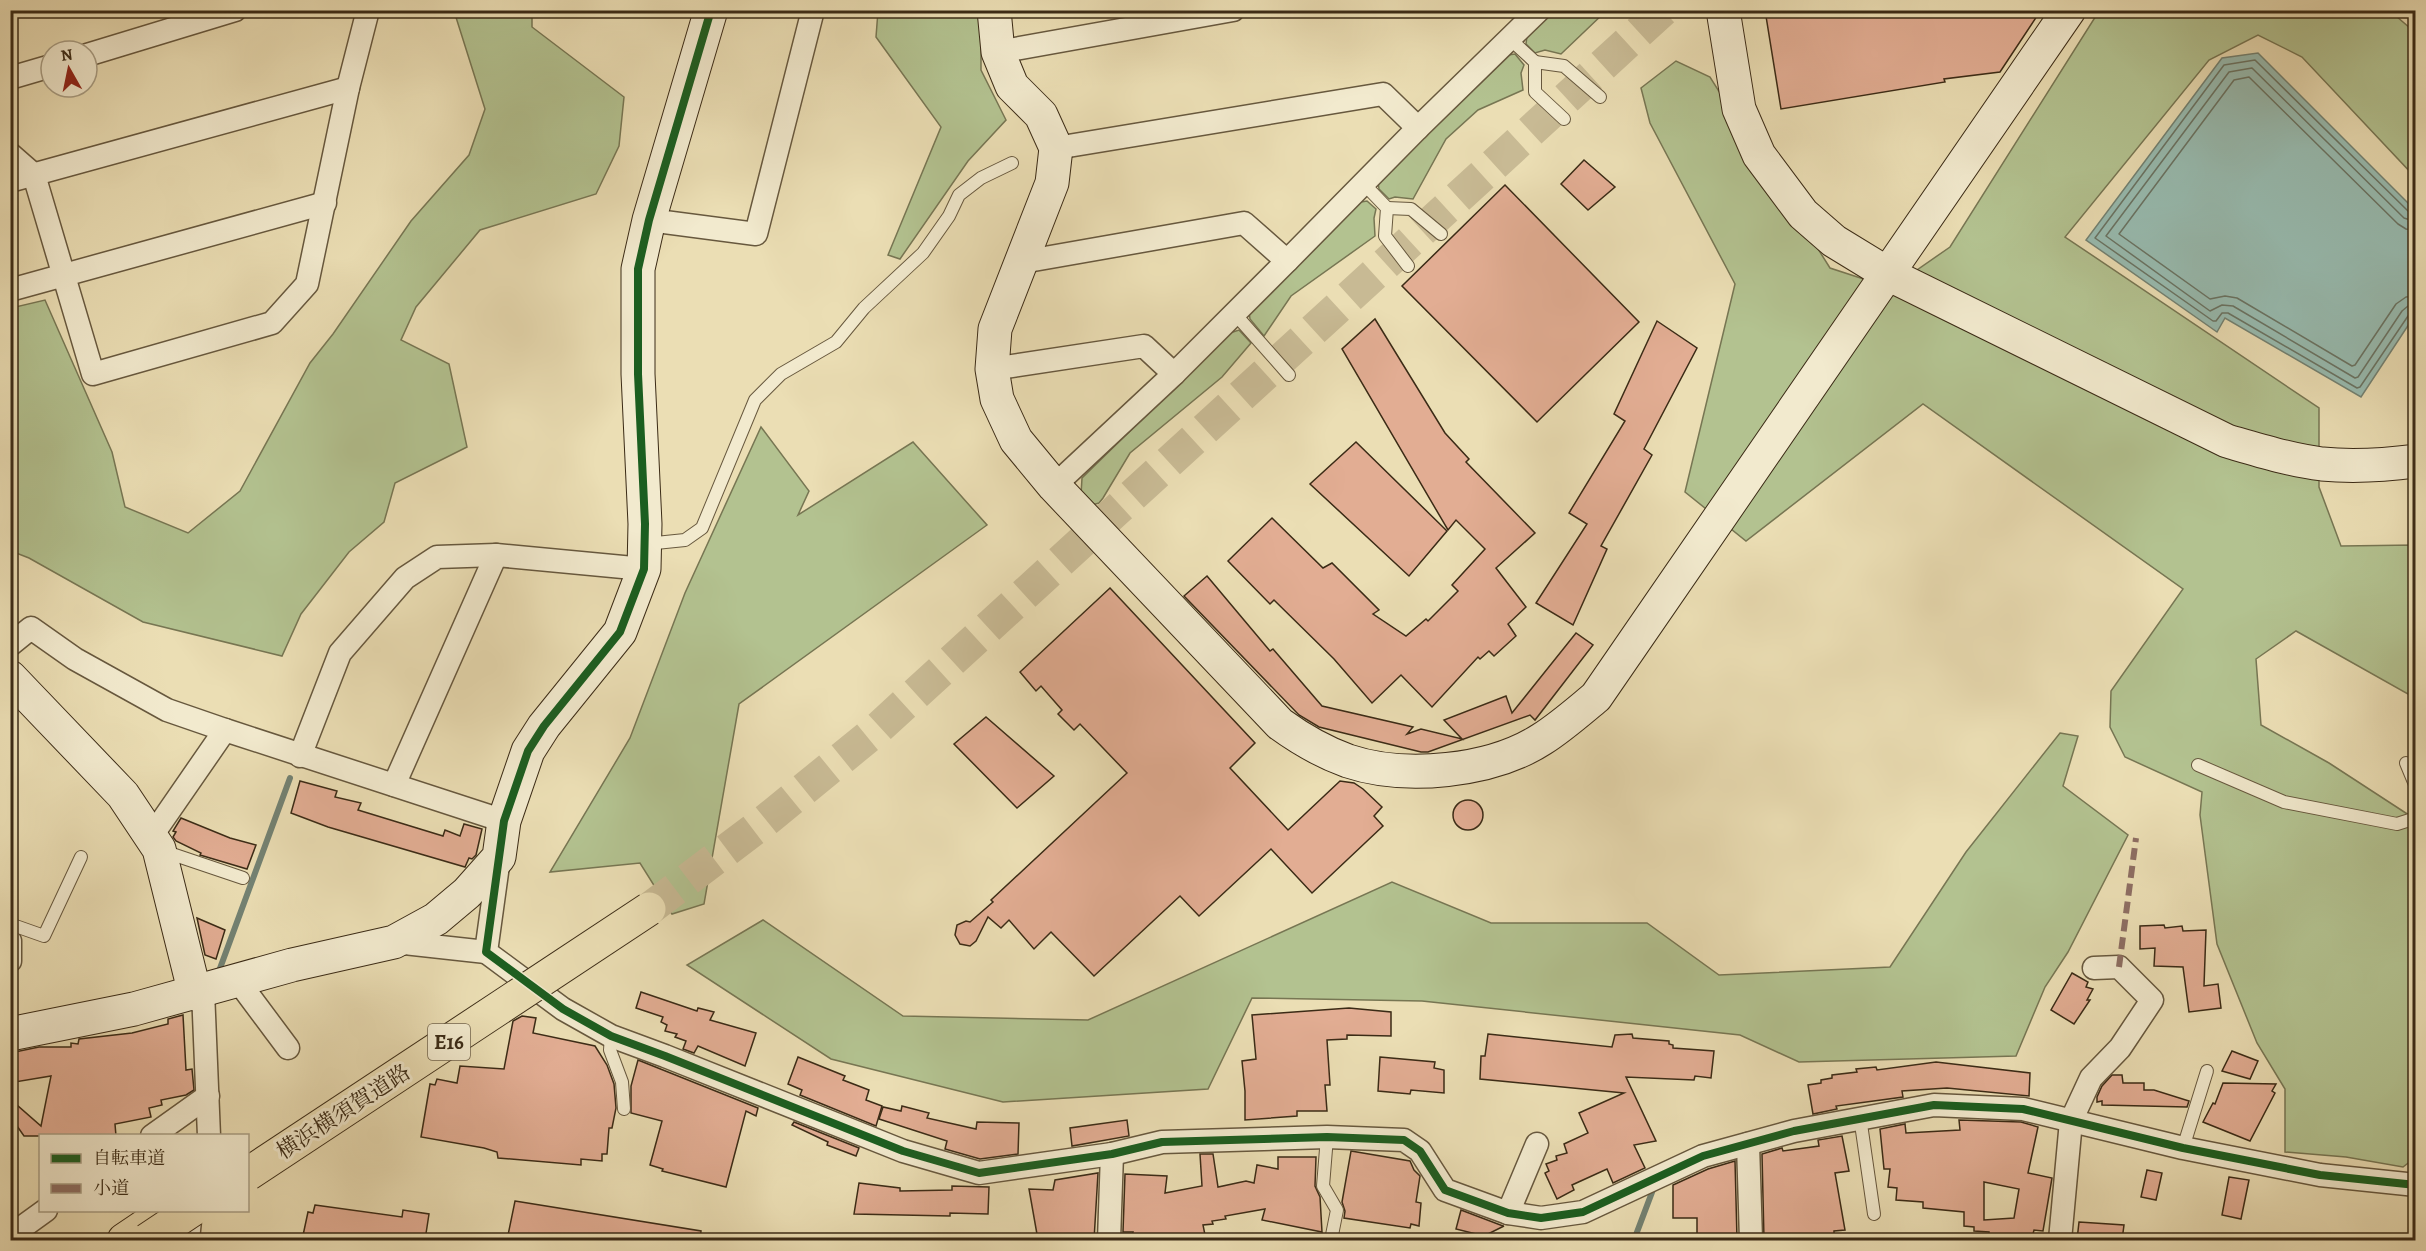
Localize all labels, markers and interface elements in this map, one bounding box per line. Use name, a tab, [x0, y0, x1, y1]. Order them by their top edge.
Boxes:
north arrow	[39, 39, 99, 99]
text: N	[59, 43, 75, 67]
road number: E16	[428, 1024, 470, 1060]
street label: 横浜横須賀道路	[271, 1057, 416, 1166]
legend	[39, 1134, 249, 1212]
text: 自転車道	[93, 1146, 165, 1170]
text: 小道	[93, 1176, 129, 1200]

